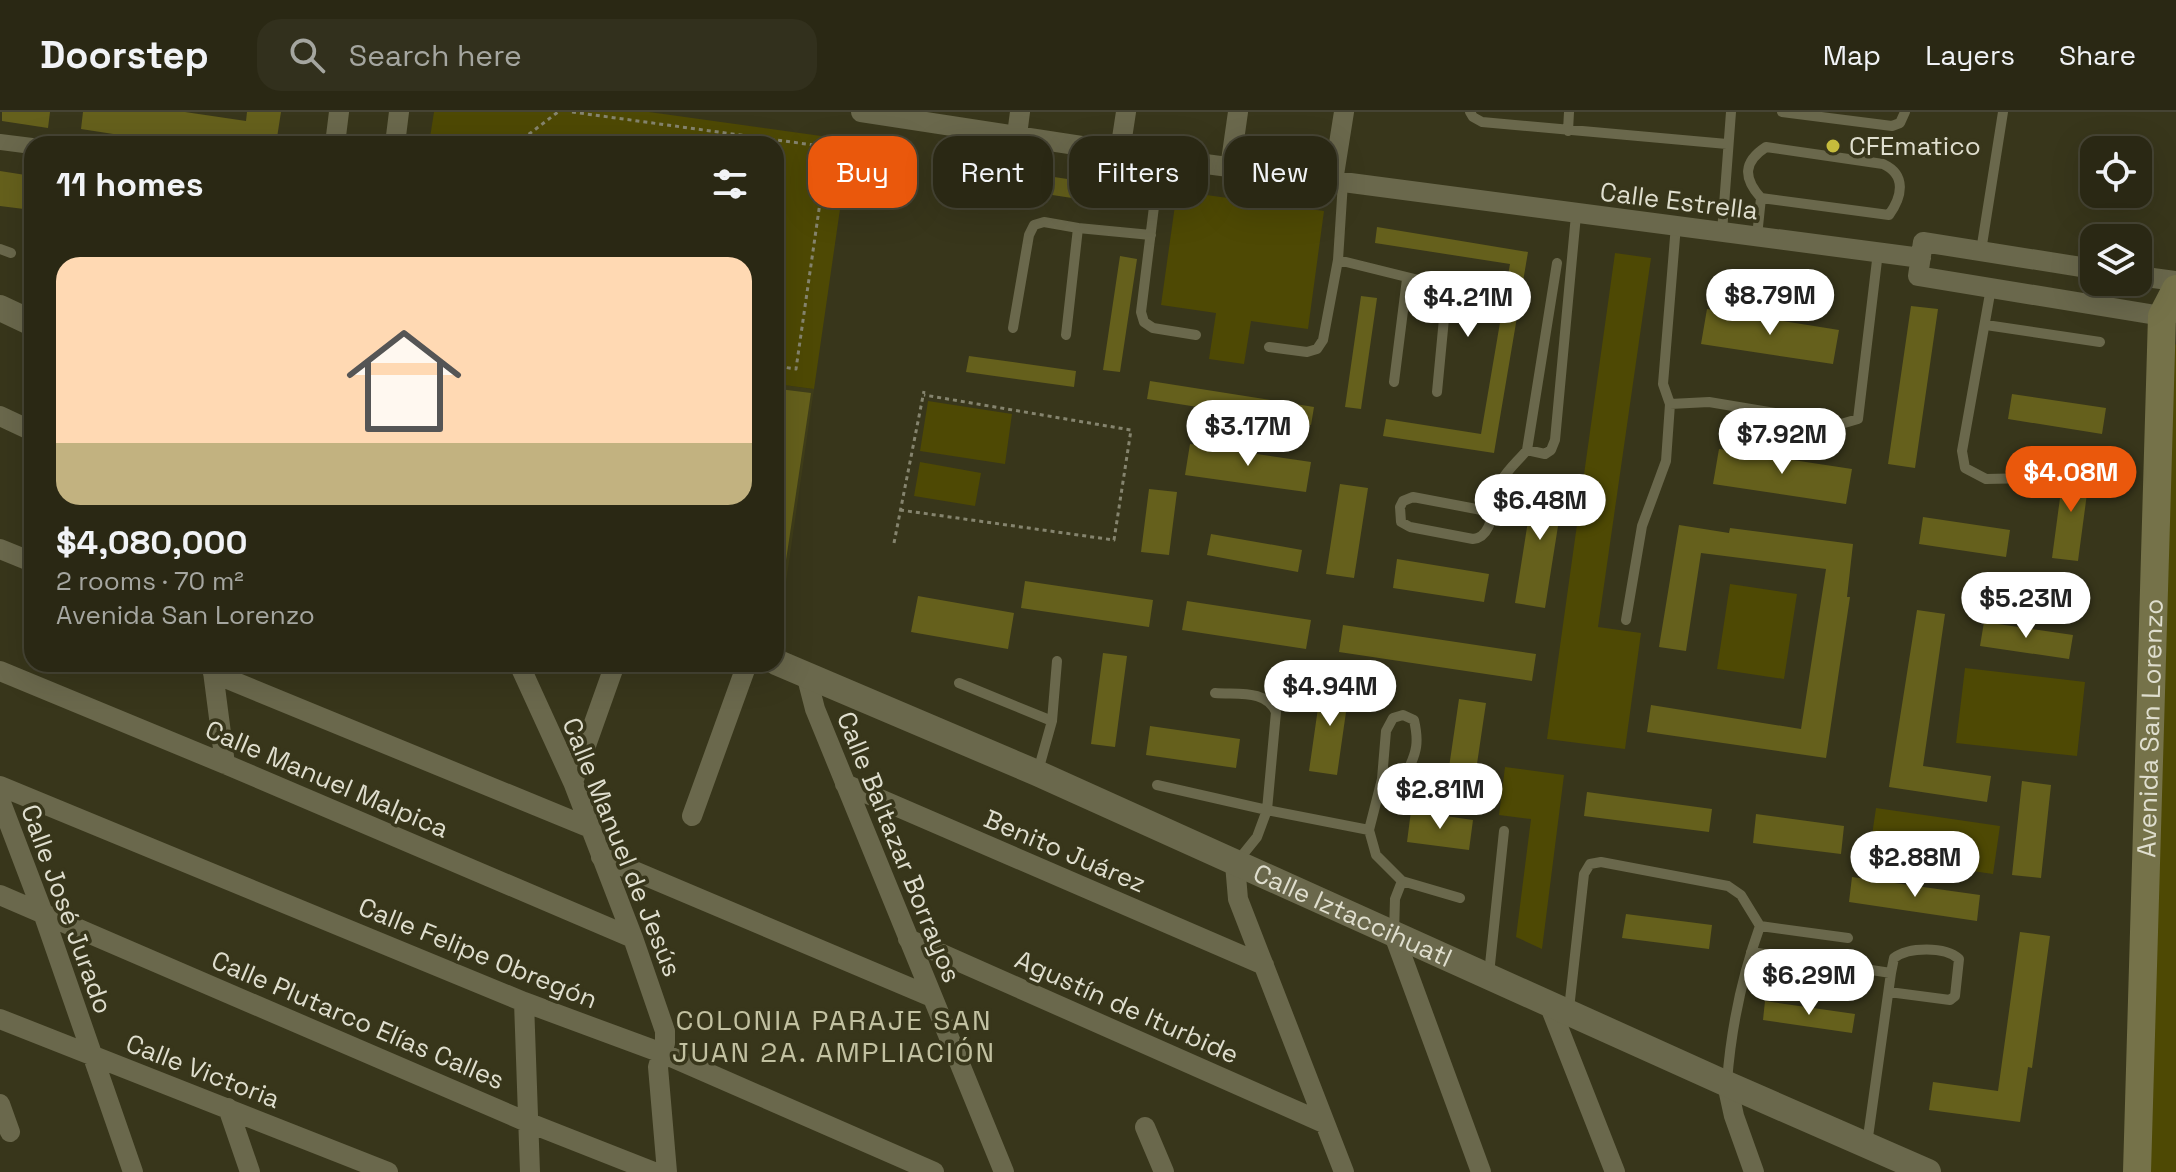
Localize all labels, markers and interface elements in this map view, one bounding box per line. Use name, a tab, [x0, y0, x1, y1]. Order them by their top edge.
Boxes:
search box	[257, 19, 817, 91]
text: Doorstep	[40, 31, 209, 79]
icon: search	[285, 33, 329, 77]
text: Search here	[349, 36, 522, 75]
text: Map	[1823, 37, 1881, 73]
text: Layers	[1925, 37, 2015, 73]
text: Share	[2059, 37, 2136, 73]
place label: CFEmatico	[1849, 129, 1981, 163]
chip: Buy	[808, 136, 917, 208]
chip: Rent	[933, 136, 1053, 208]
chip: Filters	[1069, 136, 1208, 208]
chip: New	[1224, 136, 1337, 208]
map controls	[2080, 136, 2152, 296]
button: locate	[2080, 136, 2152, 208]
marker: CFEmatico	[1824, 137, 1842, 155]
icon: filters	[708, 162, 752, 206]
text: 11 homes	[56, 163, 204, 206]
street label: Calle Estrella	[1598, 174, 1760, 228]
button: layers	[2080, 224, 2152, 296]
pin: $8.79M	[1705, 269, 1835, 337]
pin: $4.21M	[1403, 271, 1533, 339]
text: $8.79M	[1724, 278, 1816, 312]
text: $4.21M	[1423, 280, 1513, 314]
icon: home	[332, 309, 476, 453]
pin: $3.17M	[1183, 400, 1313, 468]
pin: $7.92M	[1717, 408, 1847, 476]
text: $3.17M	[1204, 409, 1292, 443]
text: $7.92M	[1737, 417, 1827, 451]
pin: $4.08M	[2006, 446, 2136, 514]
text: $4.08M	[2023, 455, 2119, 489]
pin: $6.48M	[1475, 474, 1605, 542]
text: $6.48M	[1493, 483, 1587, 517]
text: $4,080,000	[56, 521, 248, 564]
text: 2 rooms · 70 m²	[56, 564, 244, 598]
pin: $5.23M	[1961, 572, 2091, 640]
text: $5.23M	[1979, 581, 2073, 615]
text: Avenida San Lorenzo	[56, 598, 315, 632]
street label: Avenida San Lorenzo	[2129, 598, 2171, 858]
pin: $4.94M	[1265, 660, 1395, 728]
text: $4.94M	[1282, 669, 1378, 703]
street label: Calle Baltazar Borrayos	[829, 706, 969, 988]
street label: Calle Manuel Malpica	[200, 712, 454, 846]
street label: Calle Manuel de Jesús	[554, 713, 690, 981]
pin: $2.81M	[1375, 763, 1505, 831]
text: $2.81M	[1395, 772, 1485, 806]
street label: Calle José Jurado	[13, 800, 121, 1018]
street label: Benito Juárez	[979, 802, 1151, 900]
pin: $2.88M	[1850, 831, 1980, 899]
text: $2.88M	[1868, 840, 1962, 874]
street label: Calle Iztaccihuatl	[1248, 856, 1458, 975]
street label: Calle Felipe Obregón	[353, 890, 603, 1016]
street label: Agustín de Iturbide	[1010, 942, 1244, 1072]
street label: Calle Plutarco Elías Calles	[206, 943, 510, 1097]
pin: $6.29M	[1744, 949, 1874, 1017]
text: $6.29M	[1762, 958, 1856, 992]
district label: COLONIA PARAJE SAN JUAN 2A. AMPLIACIÓN	[672, 1002, 996, 1070]
street label: Calle Victoria	[121, 1026, 285, 1116]

